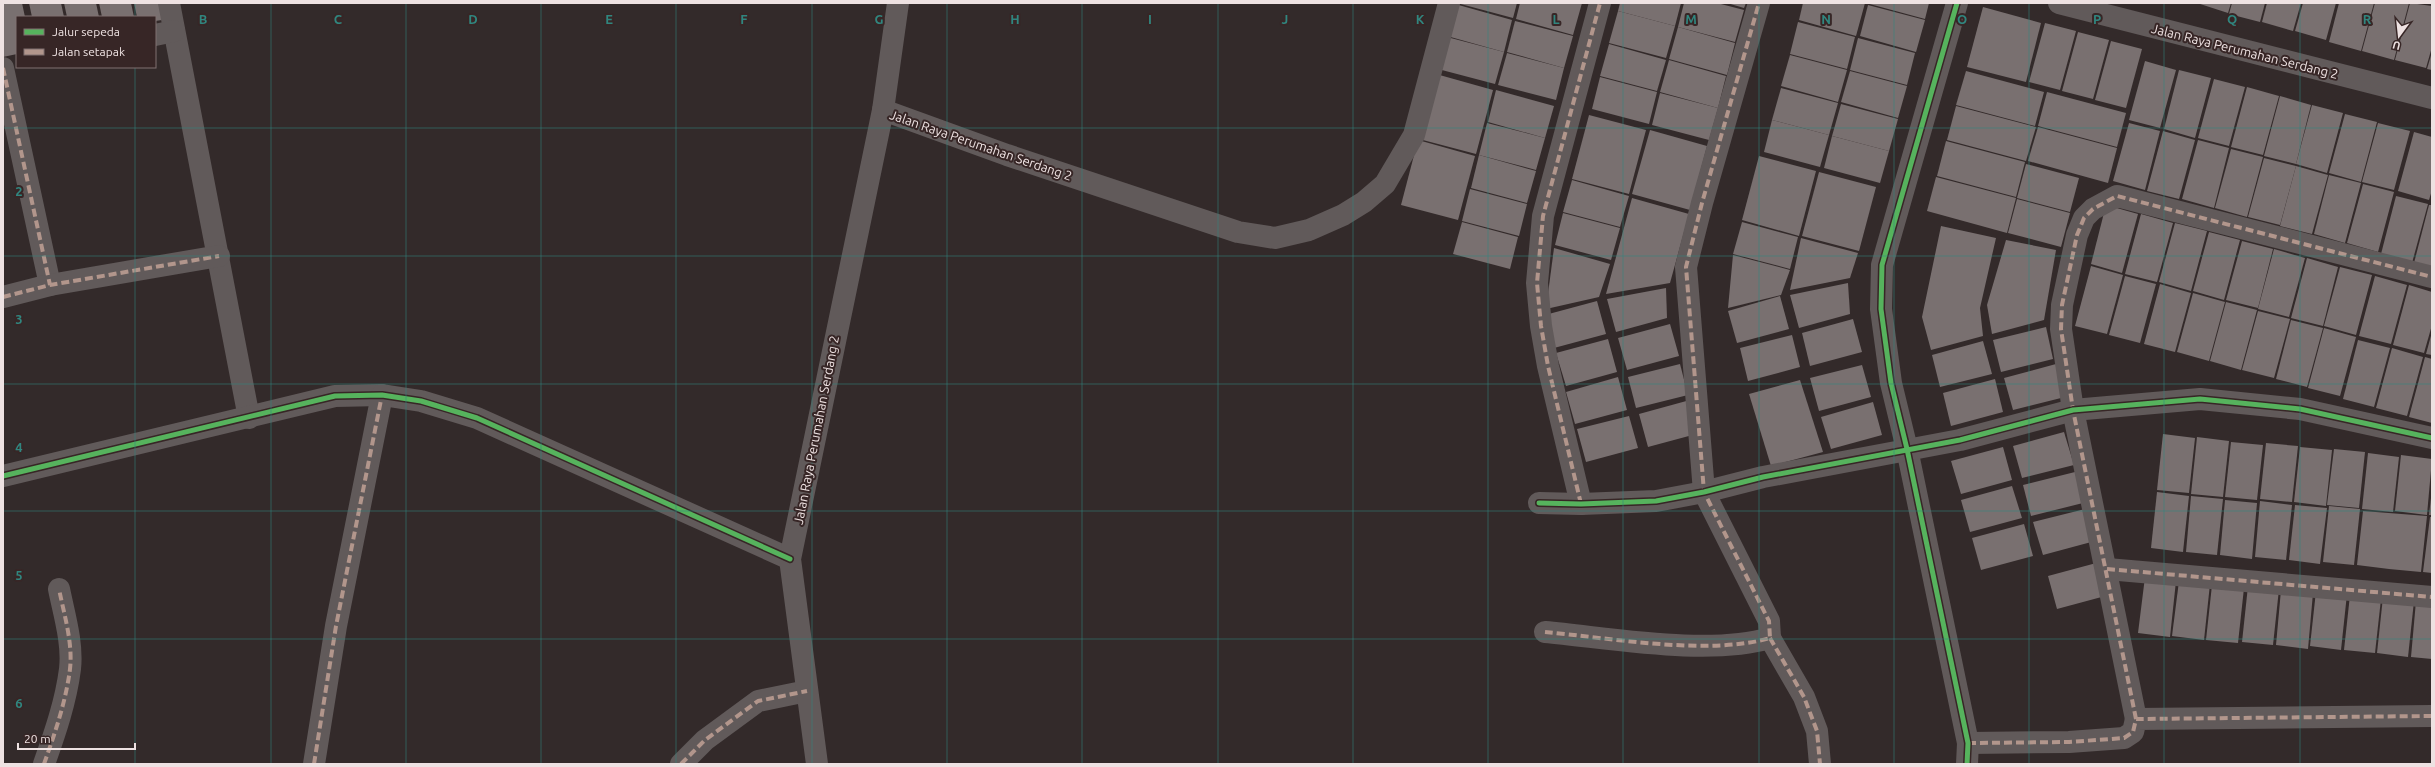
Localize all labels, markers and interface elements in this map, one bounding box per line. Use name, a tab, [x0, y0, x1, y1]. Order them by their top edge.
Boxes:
text: B	[199, 12, 208, 26]
text: C	[334, 12, 343, 26]
text: D	[468, 12, 478, 26]
text: E	[605, 12, 613, 26]
text: F	[740, 12, 748, 26]
text: G	[875, 12, 884, 26]
text: H	[1010, 12, 1020, 26]
text: I	[1148, 12, 1152, 26]
text: J	[1282, 12, 1288, 26]
text: K	[1416, 12, 1425, 26]
text: L	[1552, 12, 1560, 26]
text: M	[1685, 12, 1697, 26]
text: N	[1821, 12, 1831, 26]
text: O	[1957, 12, 1967, 26]
text: P	[2093, 12, 2101, 26]
text: Q	[2227, 12, 2237, 26]
text: R	[2363, 12, 2372, 26]
legend	[16, 16, 156, 68]
north arrow	[2379, 16, 2419, 56]
street label: Jalan Raya Perumahan Serdang 2	[2150, 21, 2340, 81]
text: Jalur sepeda	[52, 25, 120, 38]
text: U	[2391, 39, 2402, 52]
text: Jalan setapak	[52, 45, 125, 58]
street label: Jalan Raya Perumahan Serdang 2	[888, 107, 1074, 183]
text: 2	[15, 184, 23, 198]
text: 3	[15, 312, 23, 326]
street label: Jalan Raya Perumahan Serdang 2	[791, 334, 841, 526]
text: 4	[15, 440, 23, 454]
text: 5	[15, 568, 23, 582]
text: 6	[15, 696, 23, 710]
scale bar	[18, 725, 135, 751]
text: 20 m	[24, 732, 51, 745]

